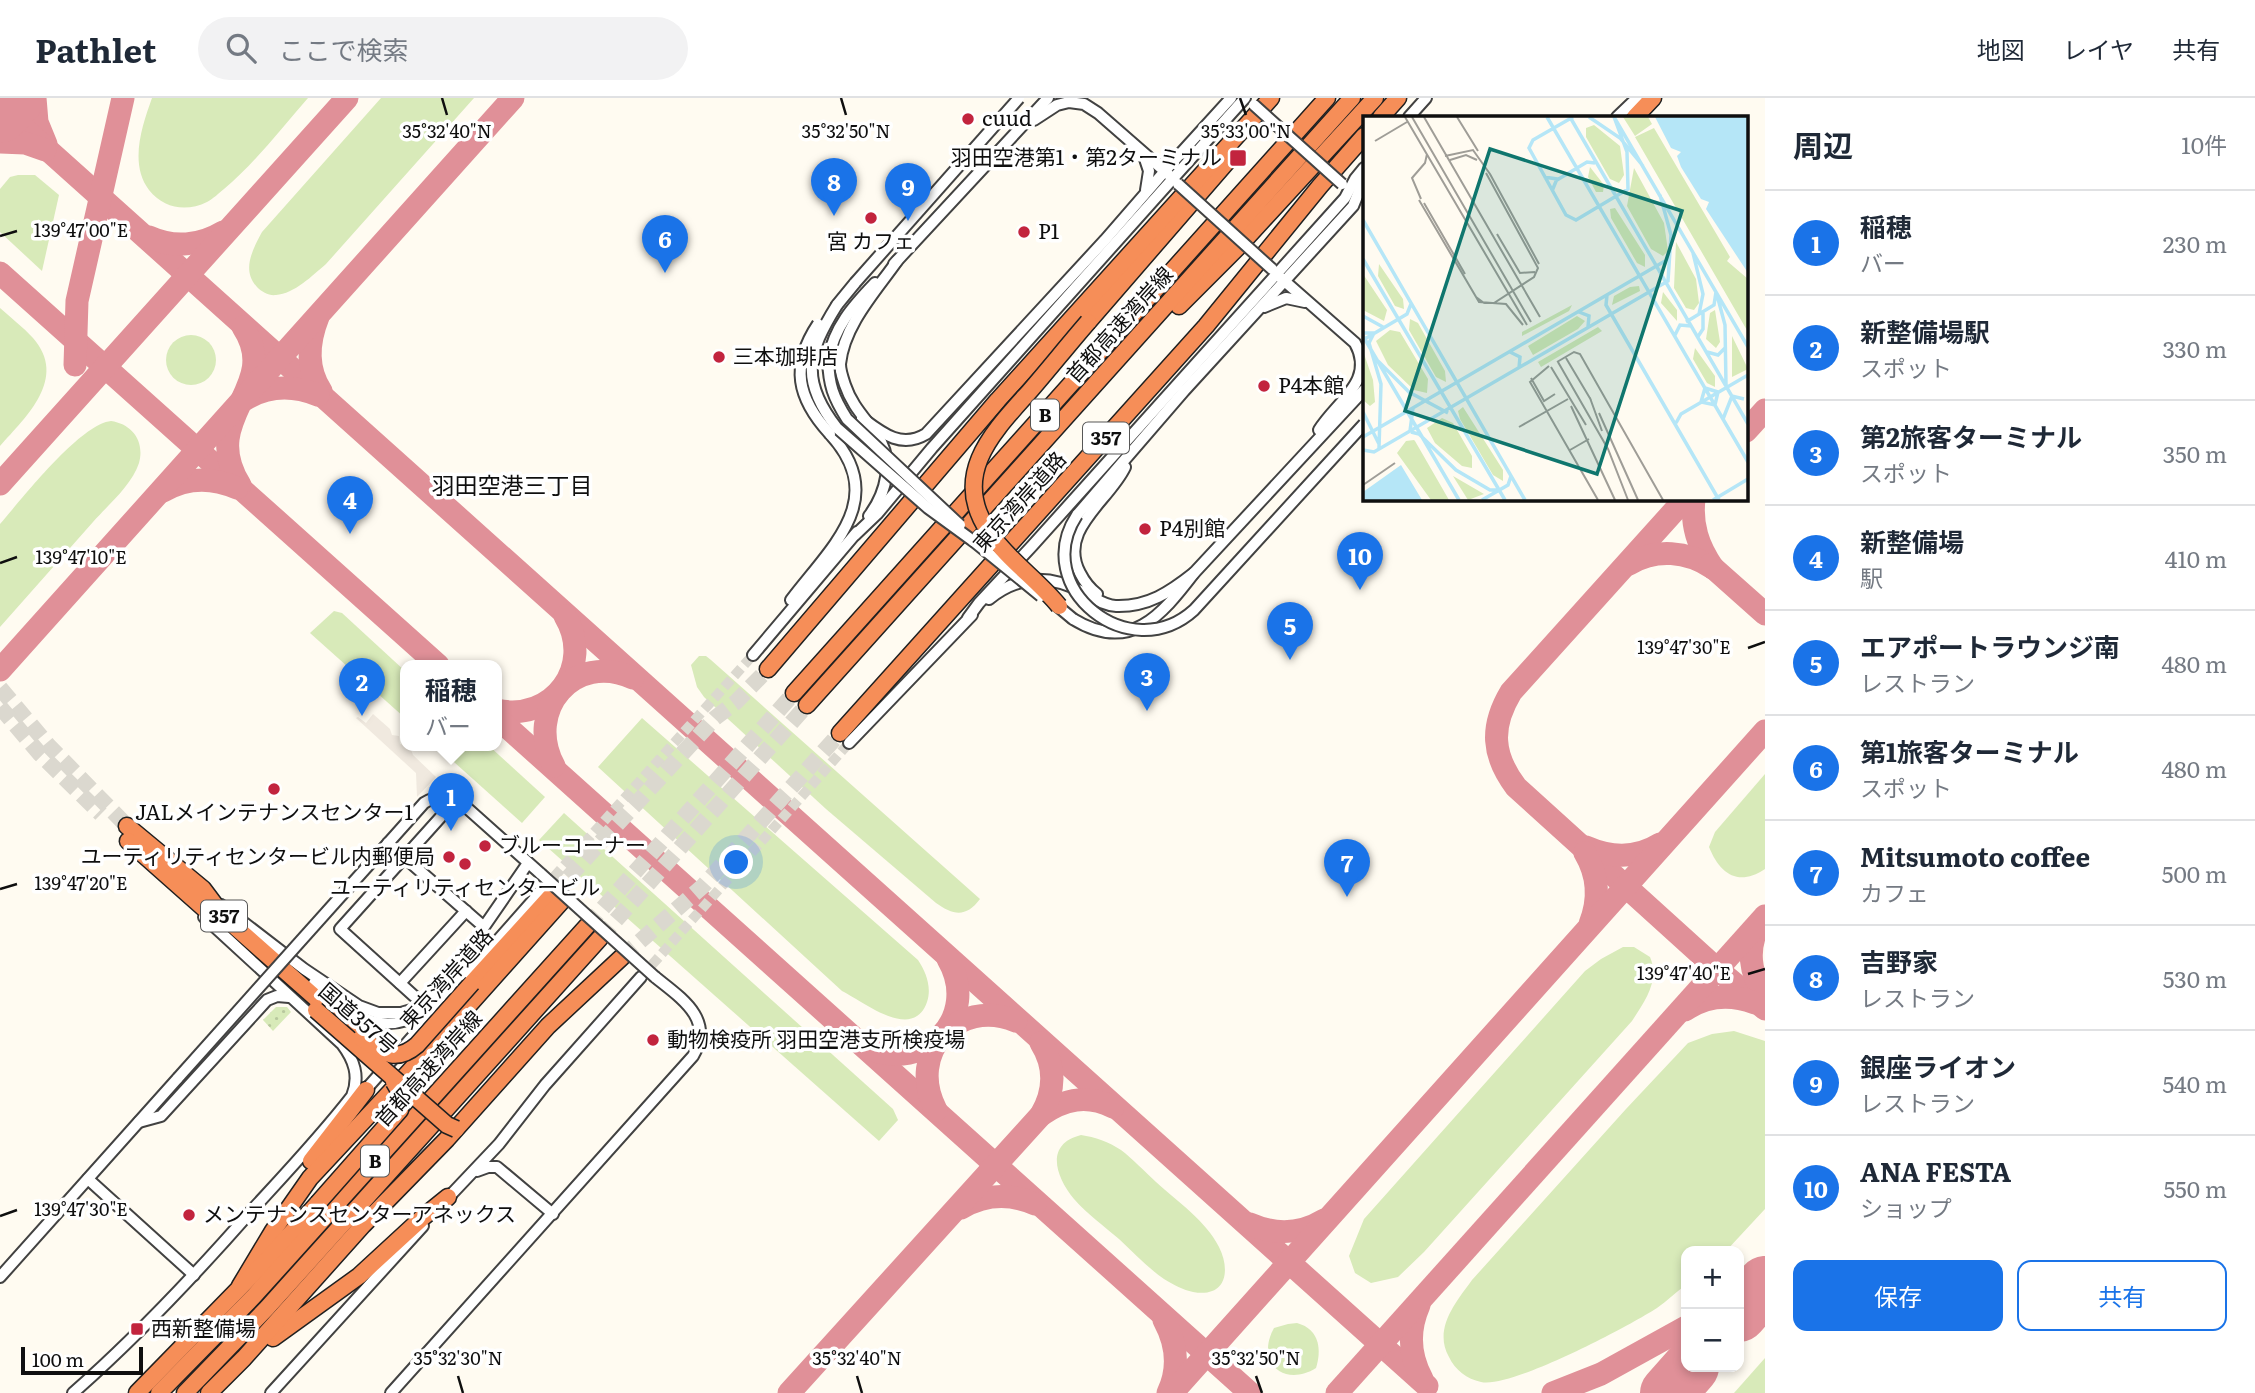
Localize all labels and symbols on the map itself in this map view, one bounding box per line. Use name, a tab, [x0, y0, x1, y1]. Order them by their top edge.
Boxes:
place label: cuud	[982, 101, 1032, 132]
marker: cuud	[960, 111, 976, 127]
inset map	[1363, 116, 1748, 500]
text: 35°32'40"N	[402, 117, 492, 144]
text: 35°32'50"N	[802, 117, 890, 144]
text: 35°33'00"N	[1201, 117, 1291, 144]
place label: 羽田空港第1・第2ターミナル	[951, 140, 1222, 171]
marker: 羽田空港第1・第2ターミナル	[1228, 148, 1248, 168]
pin: 8	[811, 158, 857, 216]
pin: 9	[885, 163, 931, 221]
marker: 宮 カフェ	[863, 210, 879, 226]
place label: P1	[1038, 214, 1060, 245]
pin: 6	[642, 215, 688, 273]
text: 139°47'00"E	[34, 216, 128, 243]
place label: 宮 カフェ	[827, 224, 915, 255]
marker: P1	[1016, 224, 1032, 240]
street label: 首都高速湾岸線	[1057, 258, 1179, 388]
place label: 三本珈琲店	[733, 339, 838, 370]
marker: 三本珈琲店	[711, 349, 727, 365]
place label: P4本館	[1278, 368, 1344, 399]
marker: P4本館	[1256, 378, 1272, 394]
road number: B	[1031, 400, 1059, 430]
road number: 357	[1083, 422, 1129, 454]
street label: 東京湾岸道路	[964, 443, 1072, 558]
district label: 羽田空港三丁目	[432, 467, 593, 501]
pin: 4	[327, 476, 373, 534]
place label: P4別館	[1159, 511, 1225, 542]
marker: P4別館	[1137, 521, 1153, 537]
pin: 10	[1337, 532, 1383, 590]
text: 139°47'10"E	[35, 543, 127, 570]
pin: 5	[1267, 602, 1313, 660]
text: 139°47'30"E	[1637, 633, 1731, 660]
pin: 3	[1124, 653, 1170, 711]
pin: 2	[339, 658, 385, 716]
pin: 1	[428, 773, 474, 831]
marker: JALメインテナンスセンター1	[266, 781, 282, 797]
place label: JALメインテナンスセンター1	[135, 795, 414, 826]
place label: ブルーコーナー	[499, 828, 646, 859]
marker: ブルーコーナー	[477, 838, 493, 854]
place label: ユーティリティセンタービル内郵便局	[81, 839, 435, 870]
pin: 7	[1324, 839, 1370, 897]
your location	[719, 845, 753, 879]
marker: ユーティリティセンタービル内郵便局	[441, 849, 457, 865]
marker: ユーティリティセンタービル	[457, 856, 473, 872]
text: 139°47'20"E	[34, 869, 128, 896]
place label: ユーティリティセンタービル	[330, 870, 600, 901]
road number: 357	[201, 901, 247, 932]
street label: 東京湾岸道路	[391, 920, 499, 1035]
text: 139°47'40"E	[1637, 959, 1731, 986]
street label: 国道357号	[313, 974, 406, 1060]
street label: 首都高速湾岸線	[366, 1002, 488, 1132]
place label: 動物検疫所 羽田空港支所検疫場	[667, 1022, 965, 1053]
marker: 動物検疫所 羽田空港支所検疫場	[645, 1032, 661, 1048]
road number: B	[361, 1146, 389, 1176]
text: 139°47'30"E	[34, 1195, 128, 1222]
place label: メンテナンスセンターアネックス	[203, 1197, 516, 1228]
marker: メンテナンスセンターアネックス	[181, 1207, 197, 1223]
place label: 西新整備場	[151, 1311, 256, 1342]
marker: 西新整備場	[129, 1321, 145, 1337]
scale bar	[21, 1344, 144, 1376]
text: 35°32'30"N	[413, 1344, 503, 1371]
text: 35°32'40"N	[812, 1344, 902, 1371]
text: 35°32'50"N	[1212, 1344, 1300, 1371]

